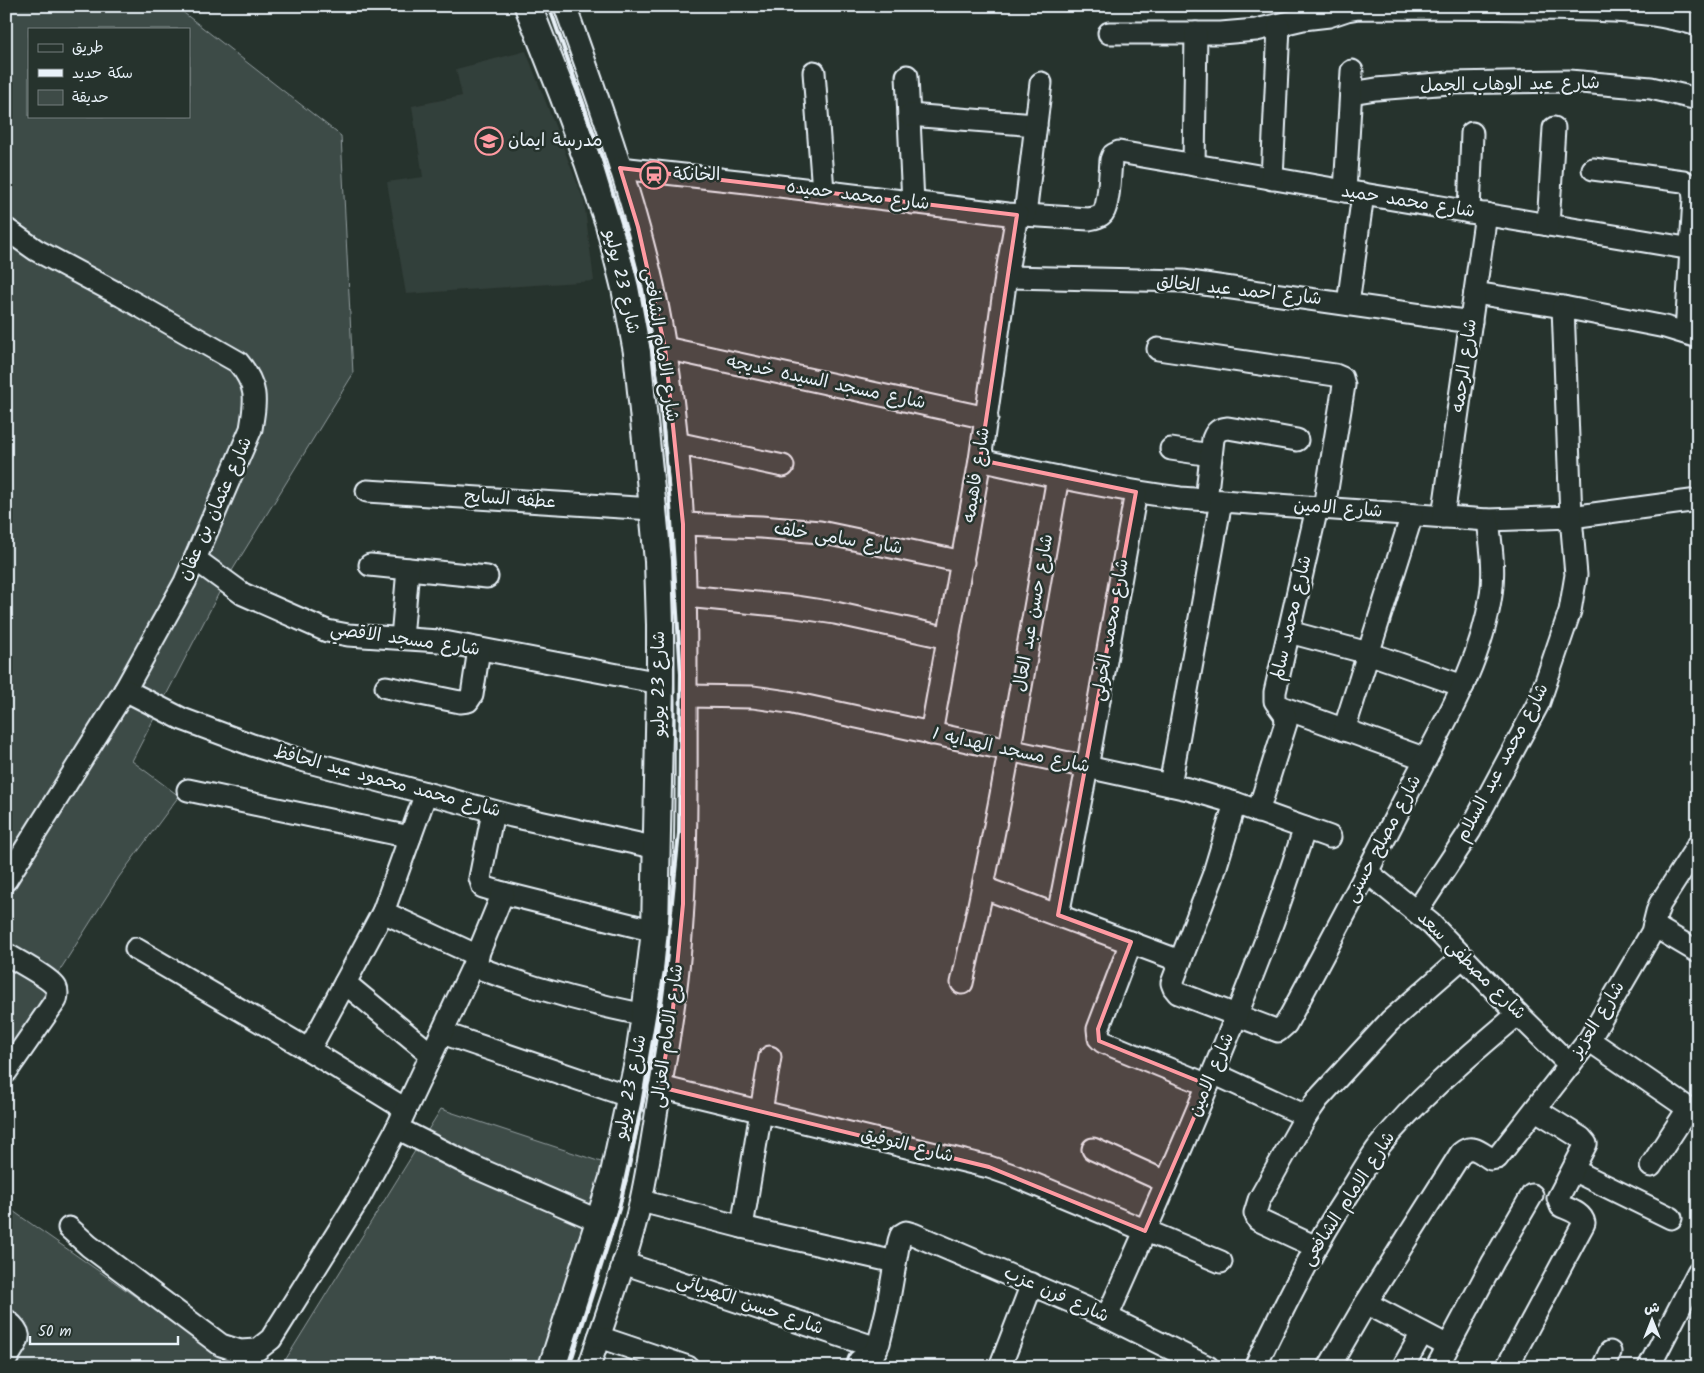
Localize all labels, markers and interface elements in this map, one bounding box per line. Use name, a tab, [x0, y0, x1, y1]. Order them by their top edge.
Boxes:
legend	[28, 28, 190, 118]
text: طريق	[72, 36, 104, 60]
text: سكة حديد	[72, 62, 133, 86]
street label: شارع عبد الوهاب الجمل	[1420, 69, 1600, 101]
text: حديقة	[72, 86, 109, 110]
school or university icon: مدرسة ايمان	[474, 126, 504, 156]
place label: مدرسة ايمان	[508, 127, 603, 156]
station icon: الخانكة	[639, 160, 669, 190]
place label: الخانكة	[673, 161, 720, 190]
street label: شارع محمد حميده	[785, 173, 931, 219]
street label: شارع محمد حميد	[1339, 177, 1477, 227]
street label: شارع 23 يوليو	[595, 226, 647, 337]
street label: شارع الامام الشافعى	[634, 266, 686, 424]
street label: شارع احمد عبد الخالق	[1155, 268, 1323, 314]
street label: شارع الرحمه	[1444, 317, 1486, 415]
street label: شارع مسجد السيده خديجه	[724, 348, 928, 418]
street label: شارع فاهيمه	[955, 425, 999, 525]
street label: شارع عثمان بن عفان	[171, 432, 261, 586]
street label: عطفه السايح	[463, 482, 557, 518]
street label: شارع الامين	[1292, 491, 1384, 527]
street label: شارع سامى خلف	[772, 515, 904, 563]
street label: شارع حسن عبد العال	[1006, 532, 1062, 694]
street label: شارع محمد سالم	[1263, 552, 1321, 684]
street label: شارع محمد الخولى	[1084, 557, 1138, 703]
street label: شارع مسجد الاقصي	[328, 615, 482, 665]
street label: شارع 23 يوليو	[645, 631, 674, 738]
street label: شارع محمد عبد السلام	[1449, 678, 1557, 848]
street label: شارع مسجد الهدايه 1	[929, 720, 1093, 782]
street label: شارع محمد محمود عبد الحافظ	[270, 738, 504, 826]
street label: شارع مصلح حسنى	[1338, 770, 1430, 908]
street label: شارع مصطفى سعد	[1409, 904, 1533, 1028]
street label: شارع الامام الغزالى	[644, 962, 692, 1110]
street label: شارع العزيز	[1562, 976, 1633, 1066]
street label: شارع الامين	[1181, 1028, 1243, 1122]
street label: شارع 23 يوليو	[606, 1032, 655, 1143]
street label: شارع التوفيق	[857, 1120, 957, 1172]
street label: شارع الامام الشافعى	[1294, 1126, 1404, 1272]
street label: شارع فرن عزب	[999, 1259, 1113, 1331]
street label: شارع حسن الكهربائى	[673, 1266, 827, 1344]
north arrow	[1626, 1296, 1676, 1346]
text: ش	[1644, 1297, 1660, 1319]
scale bar	[30, 1313, 178, 1345]
text: 50 m	[38, 1320, 72, 1344]

